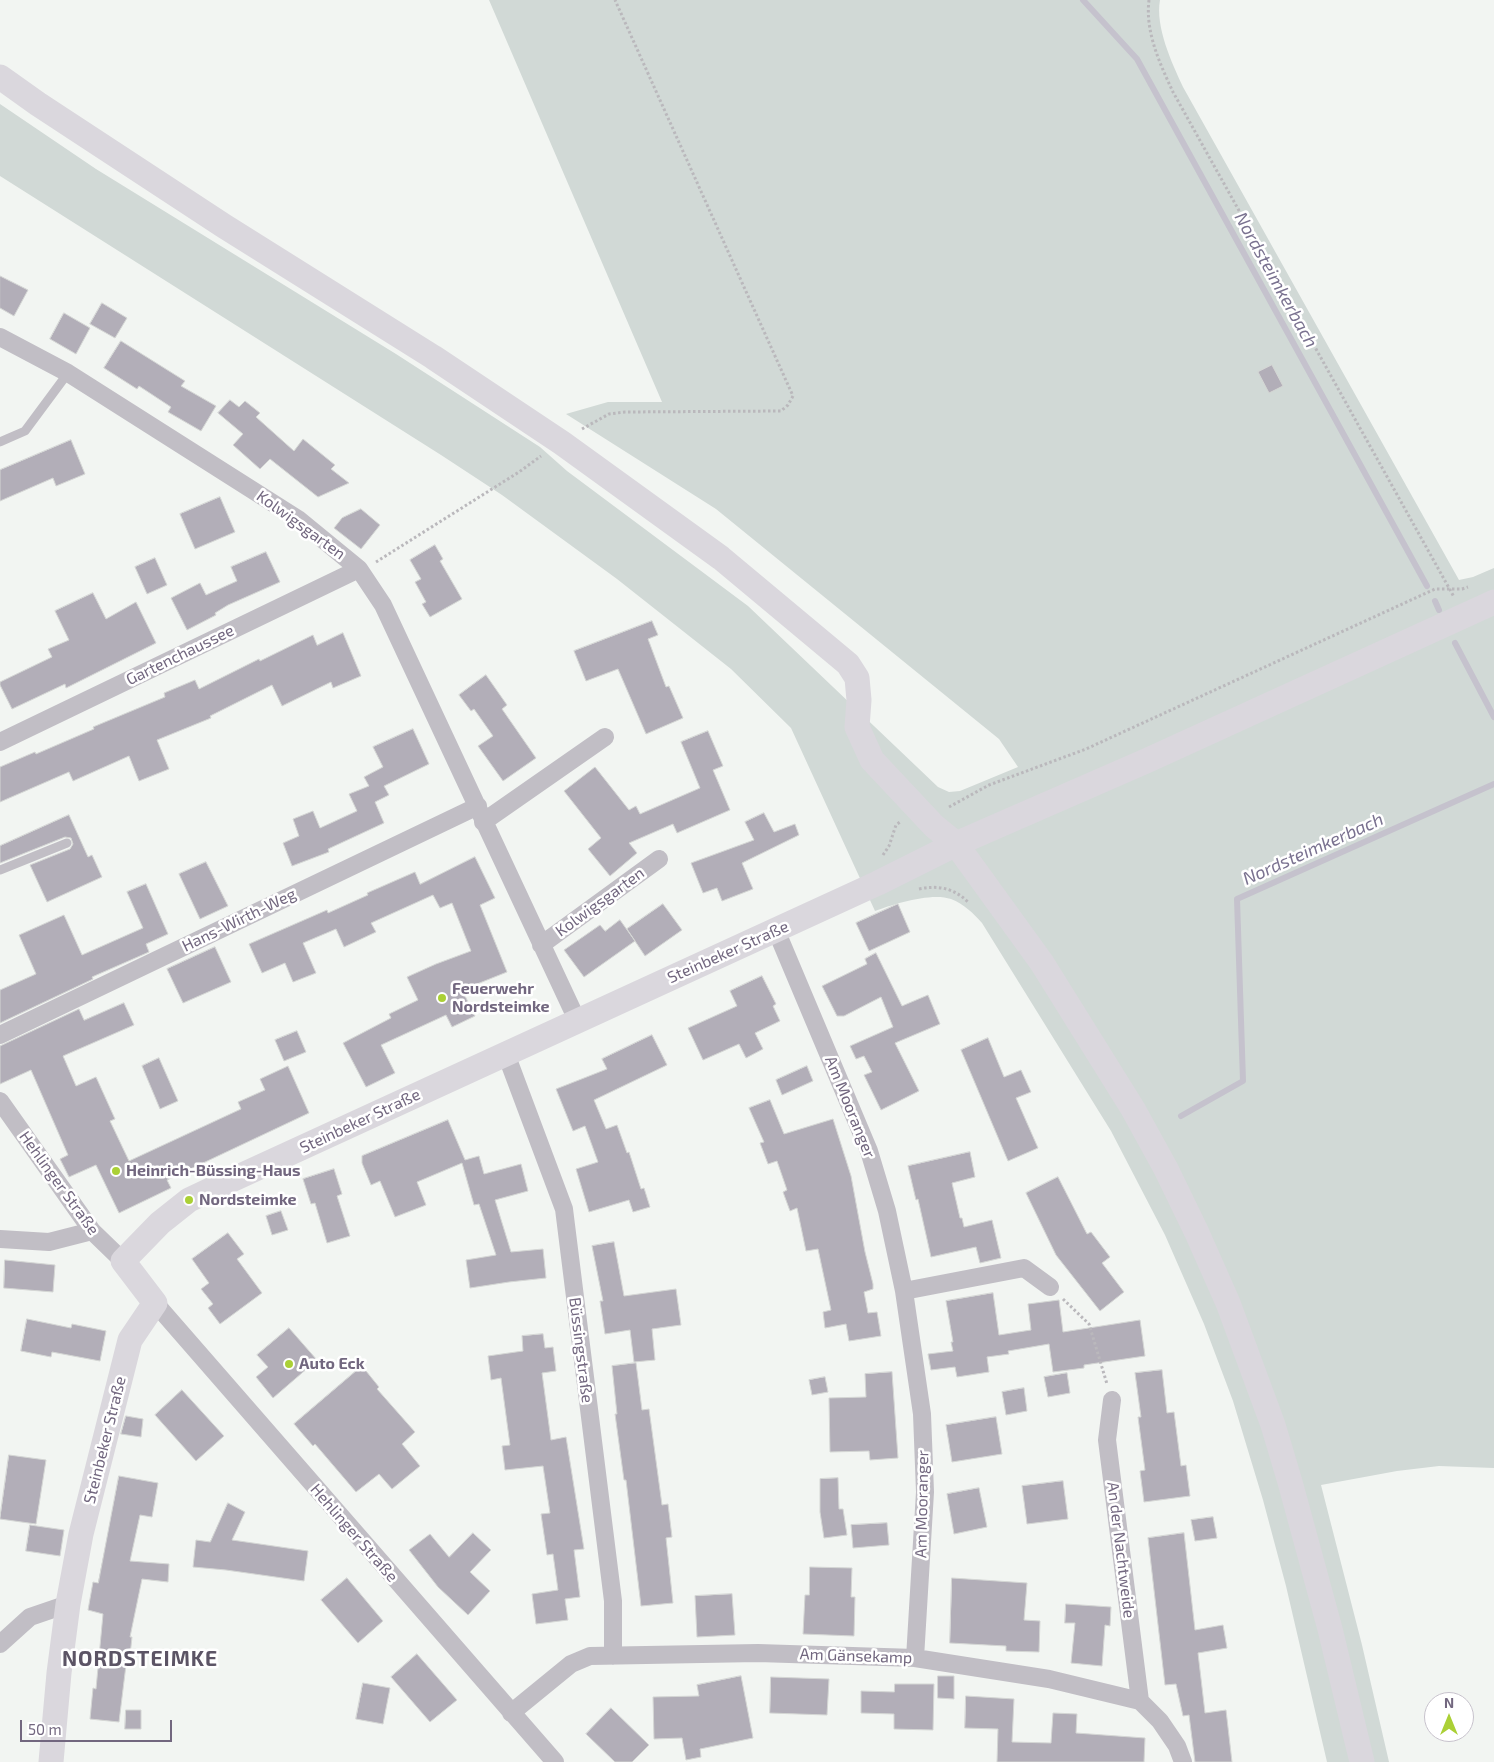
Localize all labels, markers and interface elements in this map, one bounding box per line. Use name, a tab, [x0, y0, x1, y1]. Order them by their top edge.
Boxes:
water label: Nordsteimkerbach	[1230, 208, 1322, 352]
street label: Kolwigsgarten	[253, 486, 349, 564]
street label: Gartenchaussee	[123, 621, 237, 689]
water label: Nordsteimkerbach	[1239, 808, 1387, 890]
street label: Kolwigsgarten	[552, 863, 648, 941]
street label: Hans-Wirth-Weg	[179, 884, 299, 956]
street label: Steinbeker Straße	[664, 917, 792, 987]
place label: Feuerwehr Nordsteimke	[452, 979, 550, 1017]
marker: Feuerwehr Nordsteimke	[436, 992, 448, 1004]
street label: Am Mooranger	[821, 1053, 879, 1161]
street label: Steinbeker Straße	[297, 1085, 423, 1157]
street label: Hehlinger Straße	[15, 1127, 103, 1239]
place label: Heinrich-Büssing-Haus	[126, 1161, 301, 1181]
marker: Heinrich-Büssing-Haus	[110, 1165, 122, 1177]
place label: Nordsteimke	[199, 1190, 297, 1210]
marker: Nordsteimke	[183, 1194, 195, 1206]
street label: Büssingstraße	[565, 1296, 597, 1404]
place label: Auto Eck	[299, 1354, 365, 1374]
marker: Auto Eck	[283, 1358, 295, 1370]
street label: Steinbeker Straße	[80, 1374, 130, 1506]
street label: Am Mooranger	[911, 1450, 933, 1558]
street label: Hehlinger Straße	[306, 1480, 402, 1586]
street label: An der Nachtweide	[1103, 1481, 1139, 1619]
street label: Am Gänsekamp	[799, 1644, 913, 1668]
district label: NORDSTEIMKE	[61, 1646, 219, 1672]
north arrow	[1424, 1692, 1474, 1742]
text: N	[1444, 1694, 1454, 1711]
scale bar	[22, 1710, 175, 1742]
text: 50 m	[28, 1720, 62, 1738]

